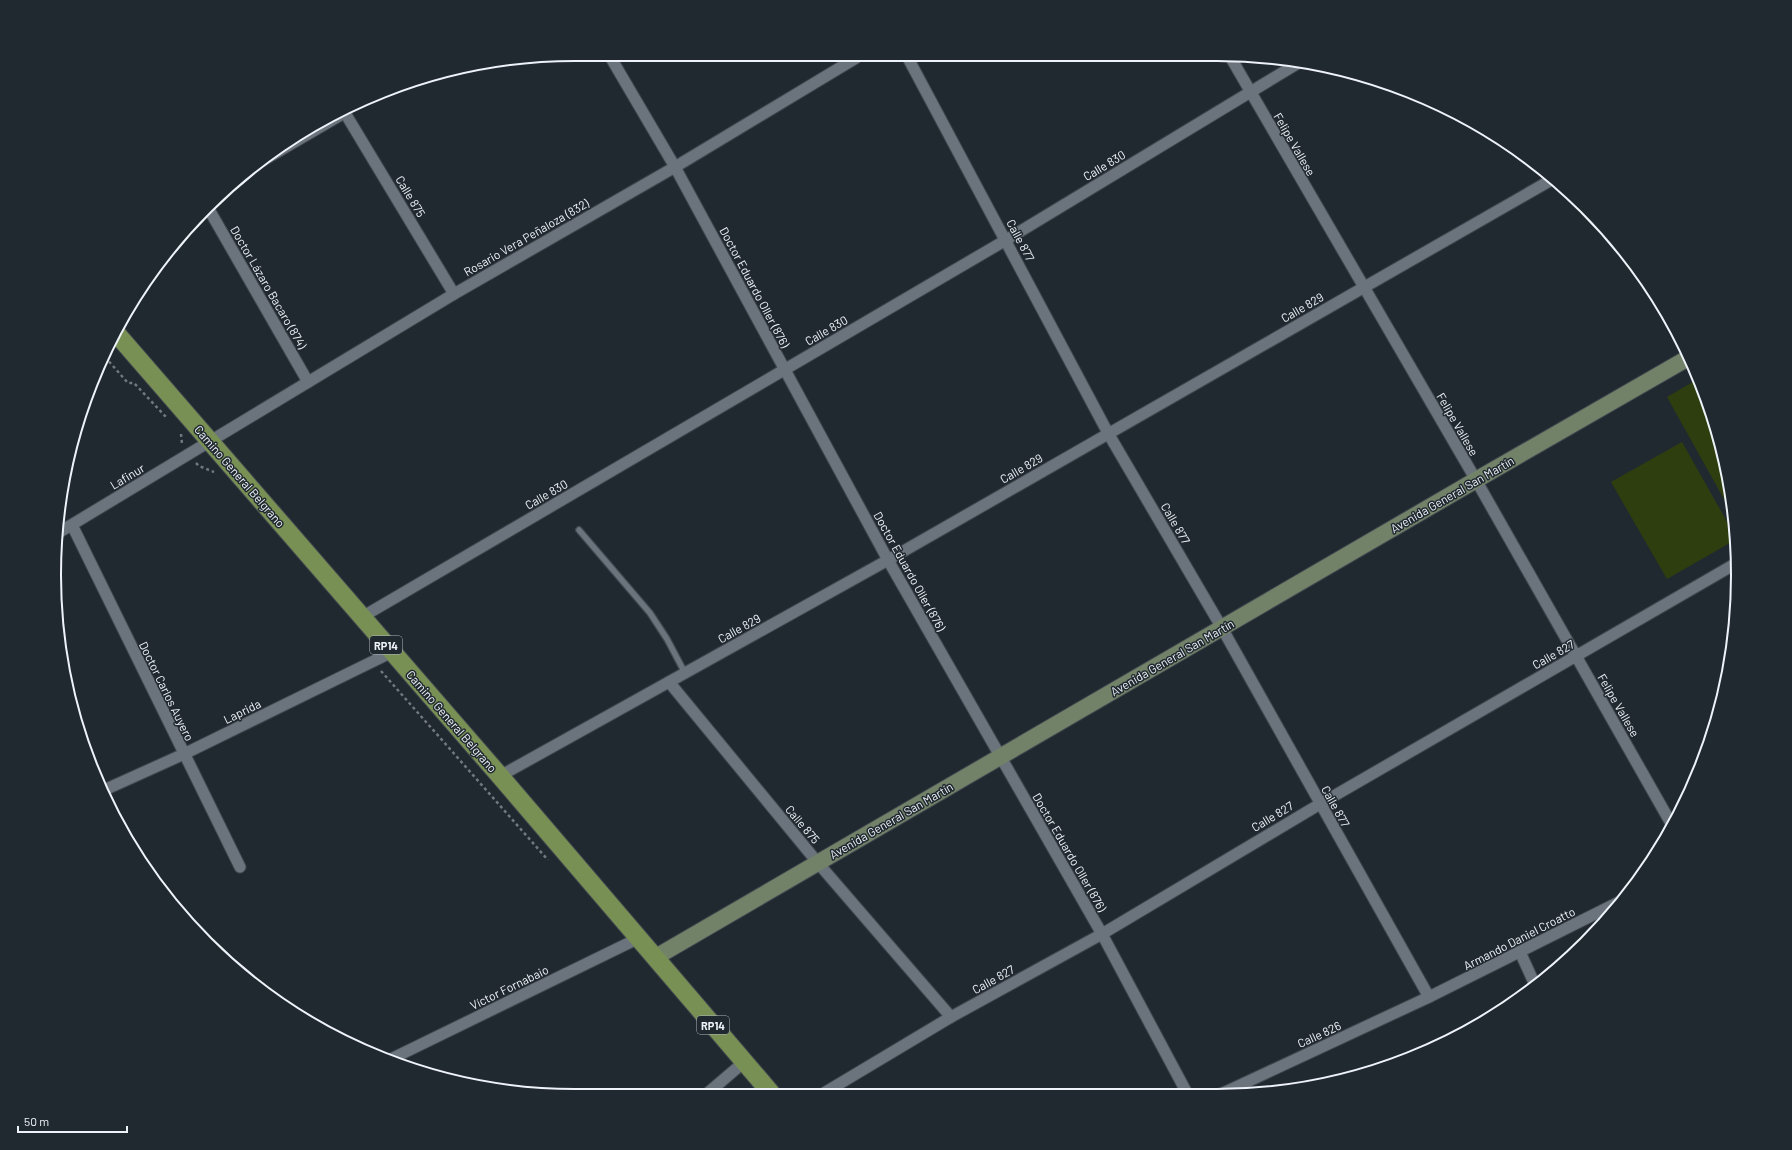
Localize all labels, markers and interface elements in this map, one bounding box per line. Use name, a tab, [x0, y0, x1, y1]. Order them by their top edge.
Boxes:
street label: Felipe Vallese	[1271, 110, 1319, 178]
street label: Calle 830	[1080, 147, 1128, 183]
street label: Calle 875	[393, 173, 429, 219]
street label: Rosario Vera Peñaloza (832)	[461, 195, 592, 279]
street label: Calle 877	[1004, 217, 1038, 264]
street label: Doctor Lázaro Bacaro (874)	[228, 223, 310, 352]
street label: Doctor Eduardo Oller (876)	[717, 224, 793, 350]
street label: Calle 829	[1278, 289, 1326, 325]
street label: Calle 830	[802, 312, 850, 348]
street label: Felipe Vallese	[1434, 390, 1482, 458]
street label: Camino General Belgrano	[192, 422, 288, 530]
street label: Calle 829	[997, 450, 1045, 486]
street label: Avenida General San Martín	[1388, 453, 1516, 535]
street label: Lafinur	[107, 460, 147, 492]
street label: Calle 830	[522, 476, 570, 512]
street label: Calle 877	[1159, 500, 1194, 546]
street label: Doctor Eduardo Oller (876)	[871, 509, 949, 634]
street label: Calle 829	[715, 611, 763, 645]
street label: Avenida General San Martín	[1108, 616, 1236, 698]
road number: RP14	[370, 636, 402, 654]
street label: Calle 827	[1530, 636, 1577, 672]
street label: Doctor Carlos Auyero	[137, 639, 197, 743]
street label: Camino General Belgrano	[404, 667, 500, 775]
street label: Felipe Vallese	[1595, 671, 1643, 739]
street label: Laprida	[221, 696, 263, 726]
street label: Avenida General San Martín	[827, 779, 955, 861]
street label: Calle 877	[1319, 783, 1353, 829]
street label: Doctor Eduardo Oller (876)	[1030, 790, 1110, 914]
street label: Calle 827	[1249, 798, 1296, 834]
street label: Calle 875	[783, 802, 823, 846]
street label: Armando Daniel Croatto	[1461, 904, 1577, 972]
street label: Víctor Fornabaio	[468, 962, 550, 1012]
street label: Calle 827	[969, 962, 1017, 996]
road number: RP14	[697, 1016, 729, 1034]
street label: Calle 826	[1295, 1018, 1343, 1050]
scale bar	[18, 1108, 127, 1134]
text: 50 m	[24, 1114, 49, 1128]

